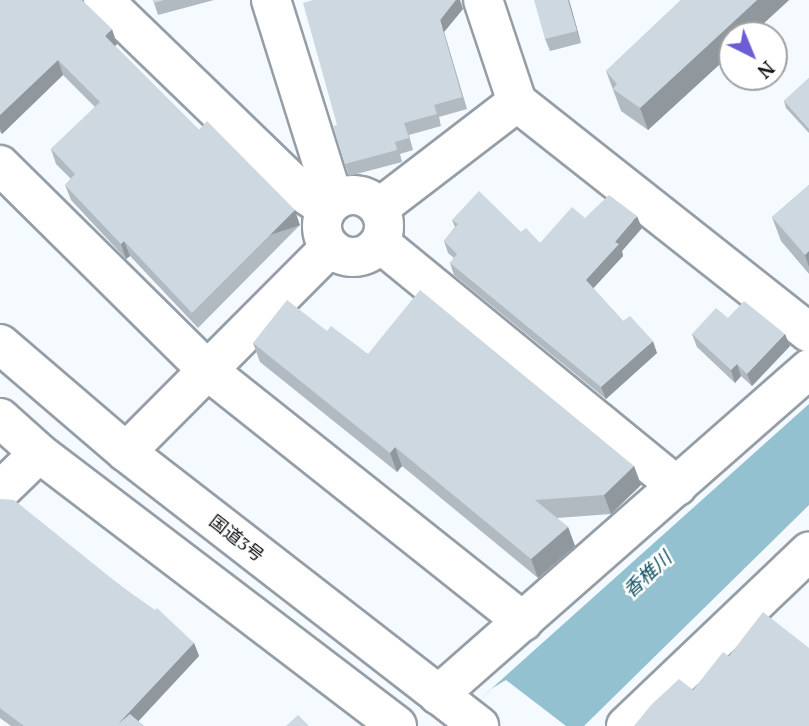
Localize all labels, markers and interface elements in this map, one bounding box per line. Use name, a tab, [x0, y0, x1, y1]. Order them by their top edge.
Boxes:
north arrow	[718, 21, 788, 91]
text: N	[753, 56, 780, 84]
street label: 国道3号	[205, 510, 269, 566]
water label: 香椎川	[618, 546, 676, 602]

